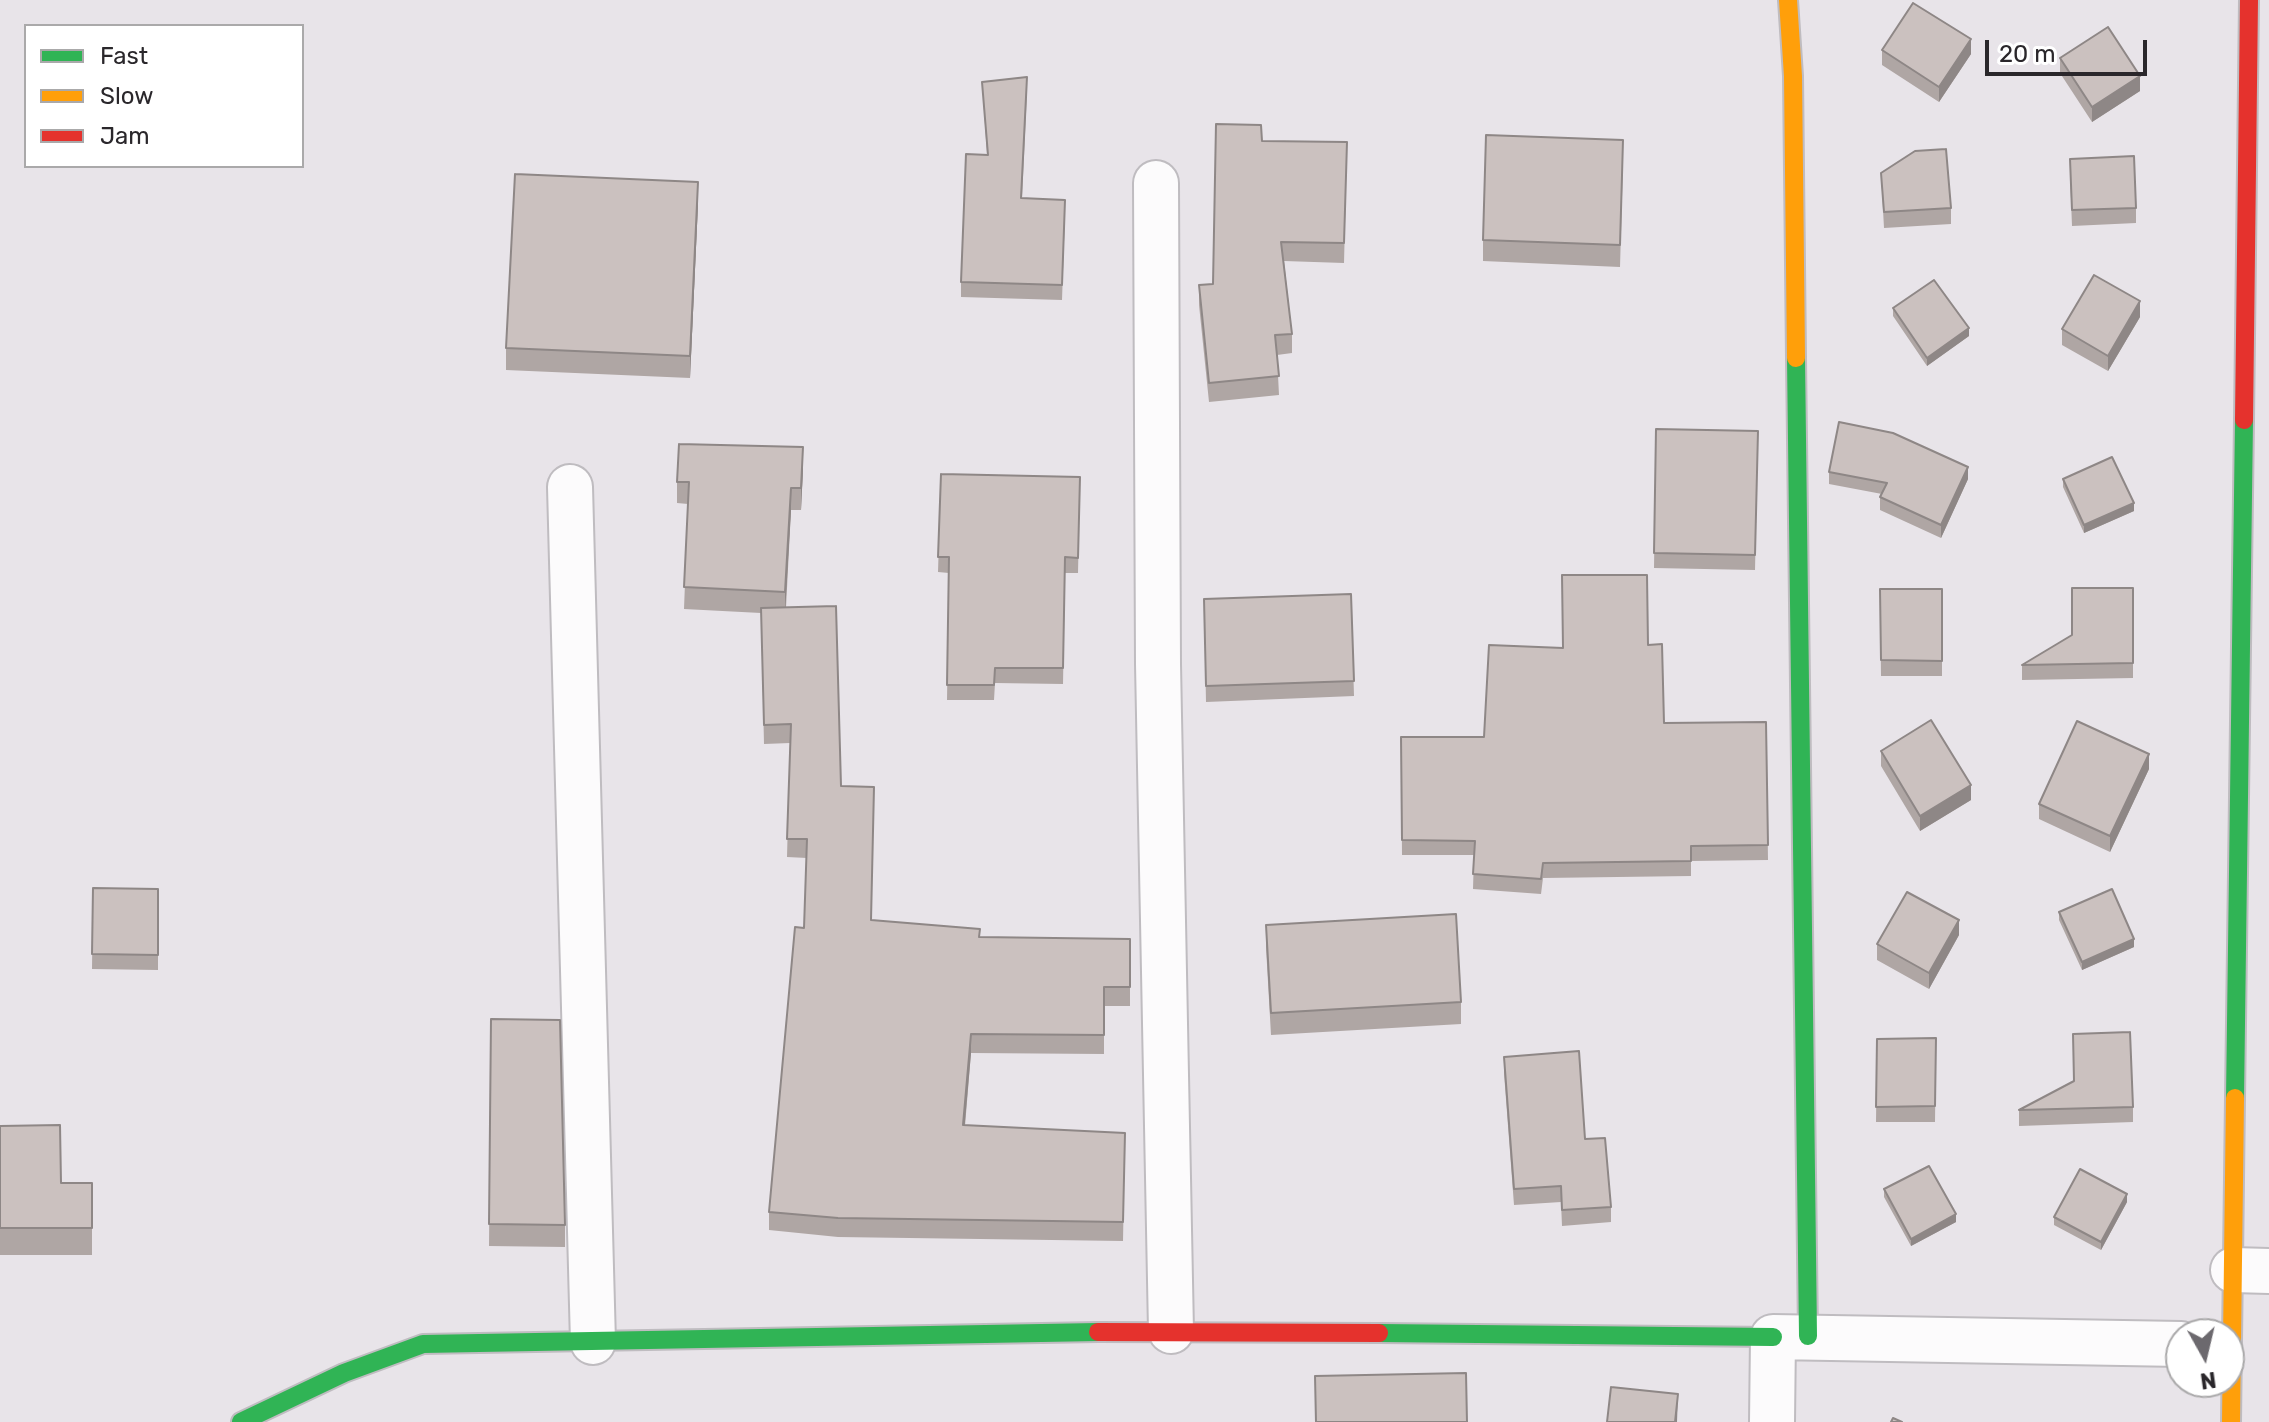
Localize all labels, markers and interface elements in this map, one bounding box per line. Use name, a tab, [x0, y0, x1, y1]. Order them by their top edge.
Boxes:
legend	[24, 24, 304, 168]
scale bar	[1989, 24, 2151, 74]
text: 20 m	[1999, 40, 2056, 68]
text: Fast	[100, 42, 148, 70]
text: Slow	[100, 82, 153, 110]
text: Jam	[100, 122, 150, 150]
north arrow	[2165, 1318, 2245, 1398]
text: N	[2198, 1366, 2218, 1395]

